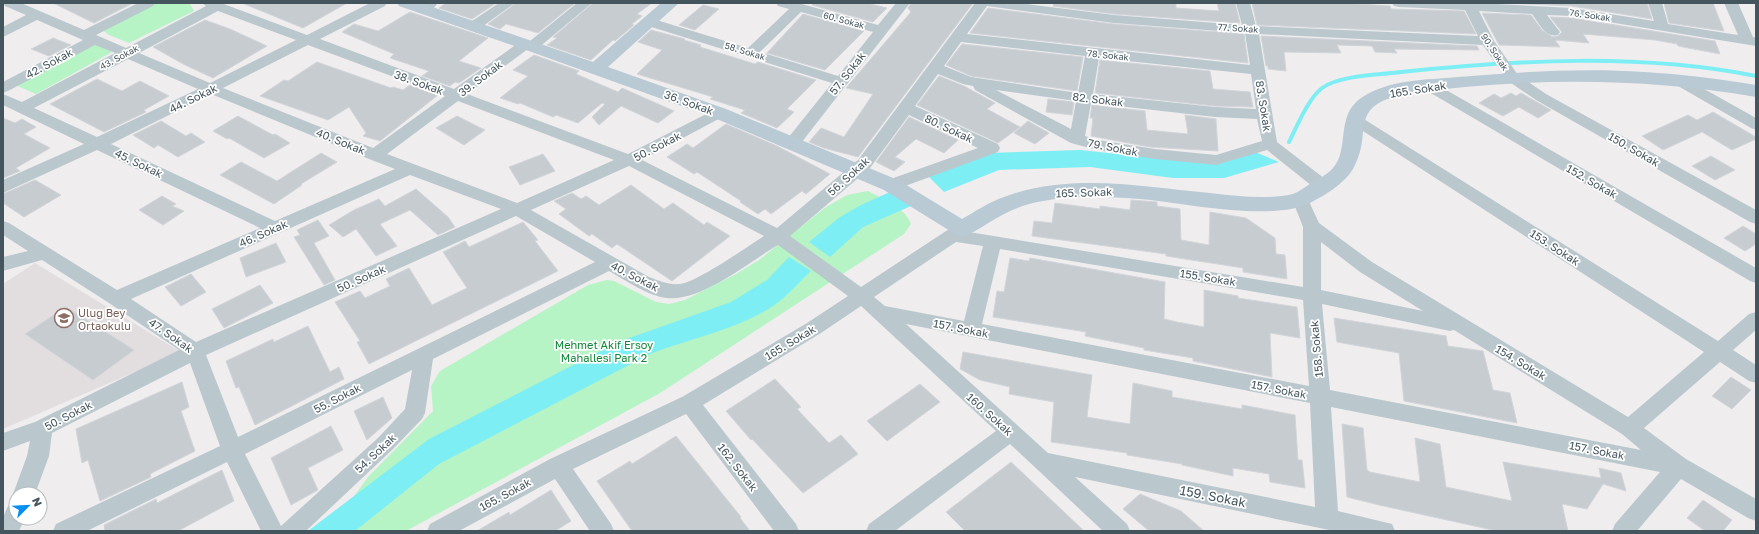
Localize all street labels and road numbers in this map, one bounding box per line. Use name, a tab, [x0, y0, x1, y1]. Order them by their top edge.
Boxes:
street label: 76. Sokak	[1569, 7, 1611, 23]
street label: 60. Sokak	[822, 9, 866, 31]
street label: 77. Sokak	[1217, 21, 1259, 35]
street label: 90. Sokak	[1479, 31, 1511, 73]
street label: 58. Sokak	[723, 40, 767, 62]
street label: 43. Sokak	[98, 42, 140, 72]
street label: 42. Sokak	[23, 45, 75, 81]
street label: 78. Sokak	[1087, 47, 1129, 63]
street label: 57. Sokak	[826, 49, 868, 97]
street label: 39. Sokak	[456, 57, 504, 99]
street label: 38. Sokak	[393, 67, 445, 97]
street label: 165. Sokak	[1389, 78, 1447, 100]
street label: 83. Sokak	[1254, 80, 1274, 132]
street label: 44. Sokak	[167, 81, 219, 115]
street label: 36. Sokak	[663, 87, 715, 117]
street label: 82. Sokak	[1072, 89, 1124, 109]
street label: 80. Sokak	[923, 111, 975, 145]
street label: 40. Sokak	[315, 125, 367, 157]
street label: 50. Sokak	[631, 129, 683, 163]
street label: 150. Sokak	[1606, 129, 1662, 169]
street label: 79. Sokak	[1087, 136, 1139, 158]
street label: 45. Sokak	[113, 146, 165, 180]
street label: 56. Sokak	[825, 154, 871, 198]
street label: 152. Sokak	[1564, 161, 1620, 201]
street label: 165. Sokak	[1055, 185, 1113, 199]
street label: 46. Sokak	[237, 217, 289, 249]
street label: 153. Sokak	[1528, 226, 1582, 268]
street label: 40. Sokak	[609, 258, 661, 294]
street label: 50. Sokak	[335, 262, 387, 294]
street label: 155. Sokak	[1179, 266, 1237, 288]
street label: 47. Sokak	[146, 315, 196, 355]
street label: 157. Sokak	[932, 316, 990, 340]
street label: 158. Sokak	[1307, 320, 1325, 378]
street label: 165. Sokak	[762, 322, 818, 362]
street label: 154. Sokak	[1493, 342, 1549, 382]
street label: 157. Sokak	[1250, 377, 1308, 401]
street label: 55. Sokak	[311, 381, 363, 415]
street label: 160. Sokak	[964, 390, 1016, 438]
street label: 50. Sokak	[42, 398, 94, 432]
street label: 54. Sokak	[352, 431, 398, 475]
street label: 157. Sokak	[1568, 438, 1626, 462]
street label: 162. Sokak	[715, 441, 761, 493]
street label: 165. Sokak	[477, 475, 533, 513]
street label: 159. Sokak	[1179, 482, 1248, 510]

